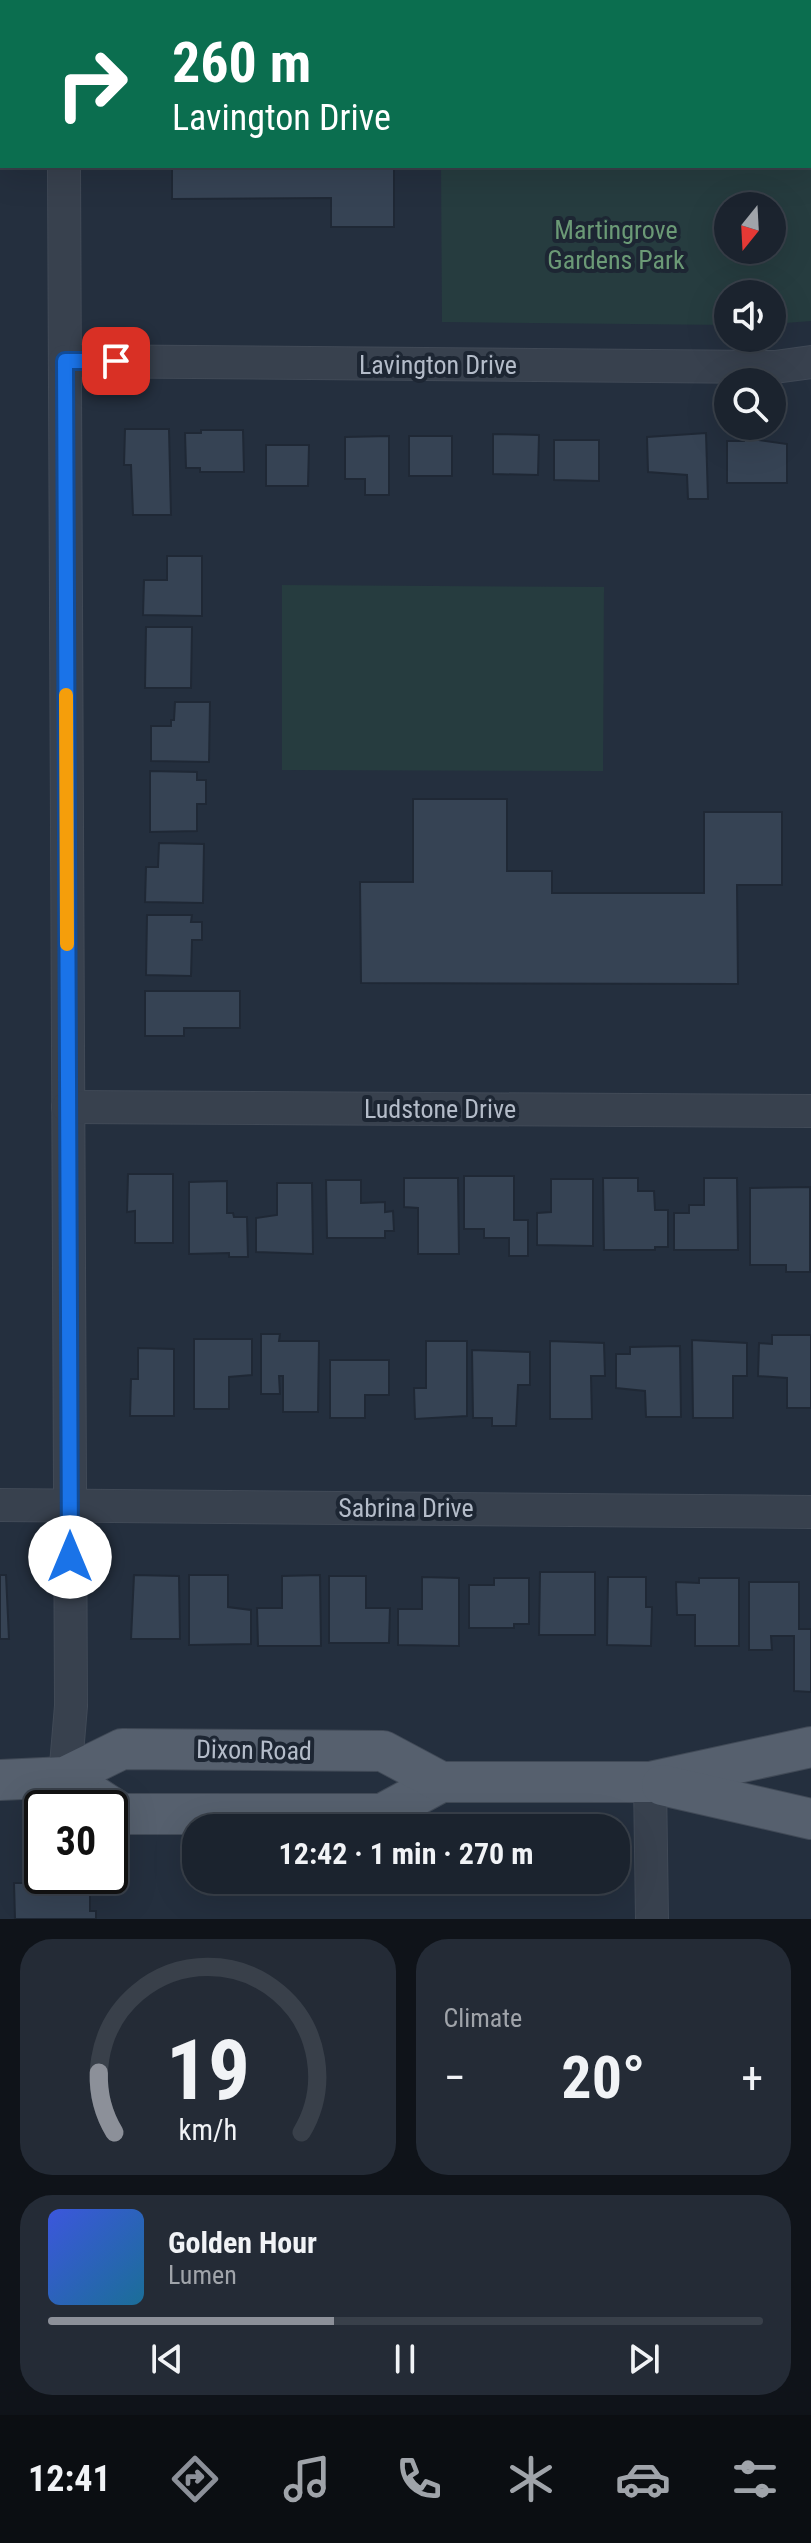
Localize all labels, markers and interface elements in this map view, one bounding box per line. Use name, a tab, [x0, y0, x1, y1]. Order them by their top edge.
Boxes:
text: 260 m	[172, 30, 311, 96]
icon: right	[40, 32, 144, 136]
text: Lavington Drive	[172, 97, 391, 139]
north arrow	[714, 192, 786, 264]
map controls	[714, 192, 786, 440]
park label: Martingrove Gardens Park	[547, 215, 685, 275]
button: sound	[714, 280, 786, 352]
pin	[82, 327, 150, 395]
icon: arrive	[94, 339, 138, 383]
street label: Lavington Drive	[359, 350, 517, 380]
button: search	[714, 368, 786, 440]
street label: Ludstone Drive	[364, 1094, 516, 1124]
street label: Sabrina Drive	[338, 1493, 474, 1523]
position arrow	[28, 1515, 112, 1599]
street label: Dixon Road	[196, 1734, 312, 1766]
speed limit sign: 30	[24, 1790, 128, 1894]
text: 12:42 · 1 min · 270 m	[279, 1836, 533, 1871]
text: Climate	[444, 2003, 522, 2033]
text: 19	[166, 2022, 250, 2119]
text: 20°	[561, 2042, 645, 2113]
text: −	[444, 2052, 466, 2104]
text: +	[741, 2052, 763, 2104]
text: km/h	[178, 2113, 237, 2147]
text: Golden Hour	[168, 2225, 317, 2260]
text: Lumen	[168, 2260, 237, 2290]
icon: previous	[145, 2337, 189, 2381]
icon: pause	[383, 2337, 427, 2381]
icon: next	[622, 2337, 666, 2381]
icon: directions	[167, 2451, 223, 2507]
icon: music	[279, 2451, 335, 2507]
icon: phone	[391, 2451, 447, 2507]
icon: climate	[503, 2451, 559, 2507]
icon: car	[615, 2451, 671, 2507]
icon: filters	[727, 2451, 783, 2507]
text: 12:41	[28, 2458, 111, 2500]

